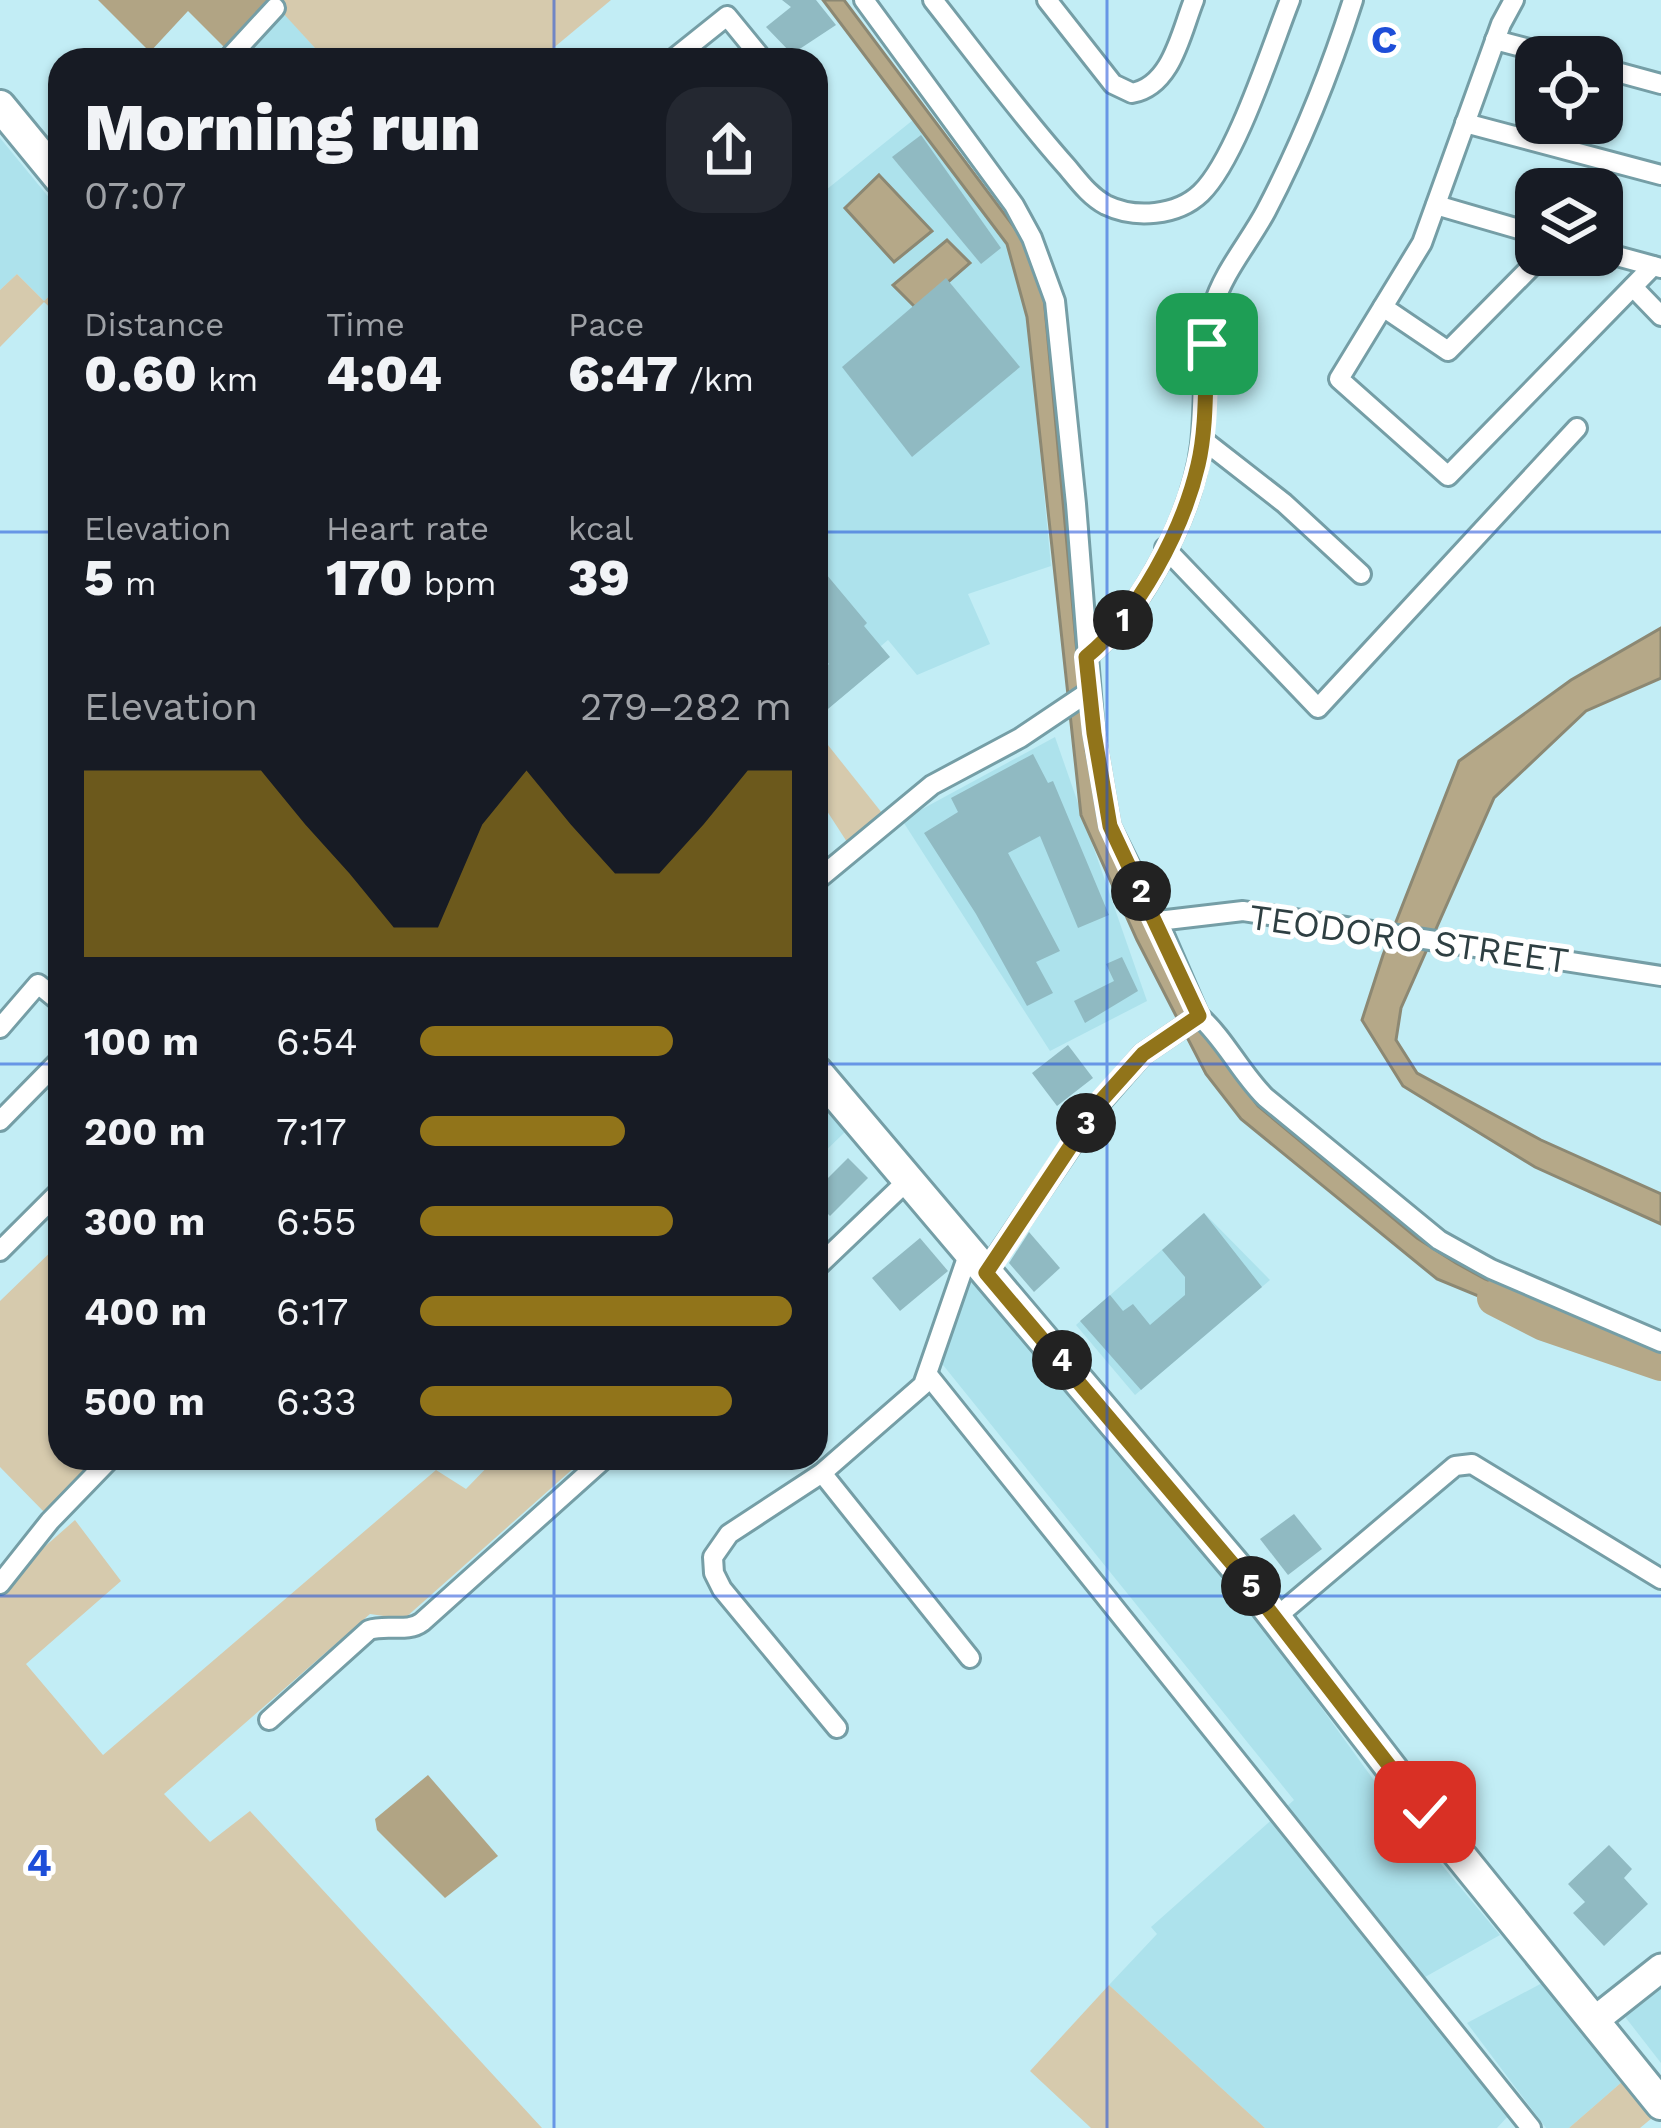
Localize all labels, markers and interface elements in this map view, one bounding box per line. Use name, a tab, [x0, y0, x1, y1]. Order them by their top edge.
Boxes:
text: C	[1371, 17, 1397, 62]
map controls	[1515, 36, 1623, 276]
button: locate	[1515, 36, 1623, 144]
button: share	[666, 87, 792, 213]
text: Morning run	[84, 89, 481, 166]
button: layers	[1515, 168, 1623, 276]
text: 07:07	[84, 173, 186, 218]
pin	[1156, 293, 1258, 395]
text: Distance	[84, 305, 224, 344]
text: Time	[326, 305, 405, 344]
text: Pace	[568, 305, 644, 344]
icon: arrive	[1174, 311, 1240, 377]
text: 0.60	[84, 344, 197, 403]
text: 4:04	[326, 344, 442, 403]
text: 6:47	[568, 344, 678, 403]
text: km	[197, 360, 258, 399]
text: /km	[678, 360, 754, 399]
text: Elevation	[84, 509, 231, 548]
text: Heart rate	[326, 509, 489, 548]
text: kcal	[568, 509, 633, 548]
text: 5	[84, 548, 114, 607]
text: 170	[326, 548, 412, 607]
text: 39	[568, 548, 630, 607]
text: m	[114, 564, 156, 603]
text: bpm	[412, 564, 496, 603]
pin: 1	[1093, 590, 1153, 650]
text: 1	[1116, 600, 1130, 639]
text: Elevation	[84, 684, 258, 729]
text: 279–282 m	[580, 684, 792, 729]
pin: 2	[1111, 861, 1171, 921]
text: 2	[1131, 871, 1151, 910]
street label: TEODORO STREET	[1247, 896, 1571, 982]
text: 100 m	[84, 1019, 199, 1064]
text: 6:54	[276, 1019, 358, 1064]
pin: 3	[1056, 1093, 1116, 1153]
text: 3	[1076, 1103, 1096, 1142]
text: 200 m	[84, 1109, 205, 1154]
text: 7:17	[276, 1109, 347, 1154]
text: 300 m	[84, 1199, 205, 1244]
text: 6:55	[276, 1199, 357, 1244]
text: 400 m	[84, 1289, 207, 1334]
text: 6:17	[276, 1289, 348, 1334]
pin: 4	[1032, 1330, 1092, 1390]
text: 4	[1051, 1340, 1073, 1379]
text: 500 m	[84, 1379, 205, 1424]
text: 6:33	[276, 1379, 357, 1424]
pin: 5	[1221, 1556, 1281, 1616]
text: 5	[1241, 1566, 1261, 1605]
pin	[1374, 1761, 1476, 1863]
icon: check	[1392, 1779, 1458, 1845]
text: 4	[26, 1840, 52, 1885]

